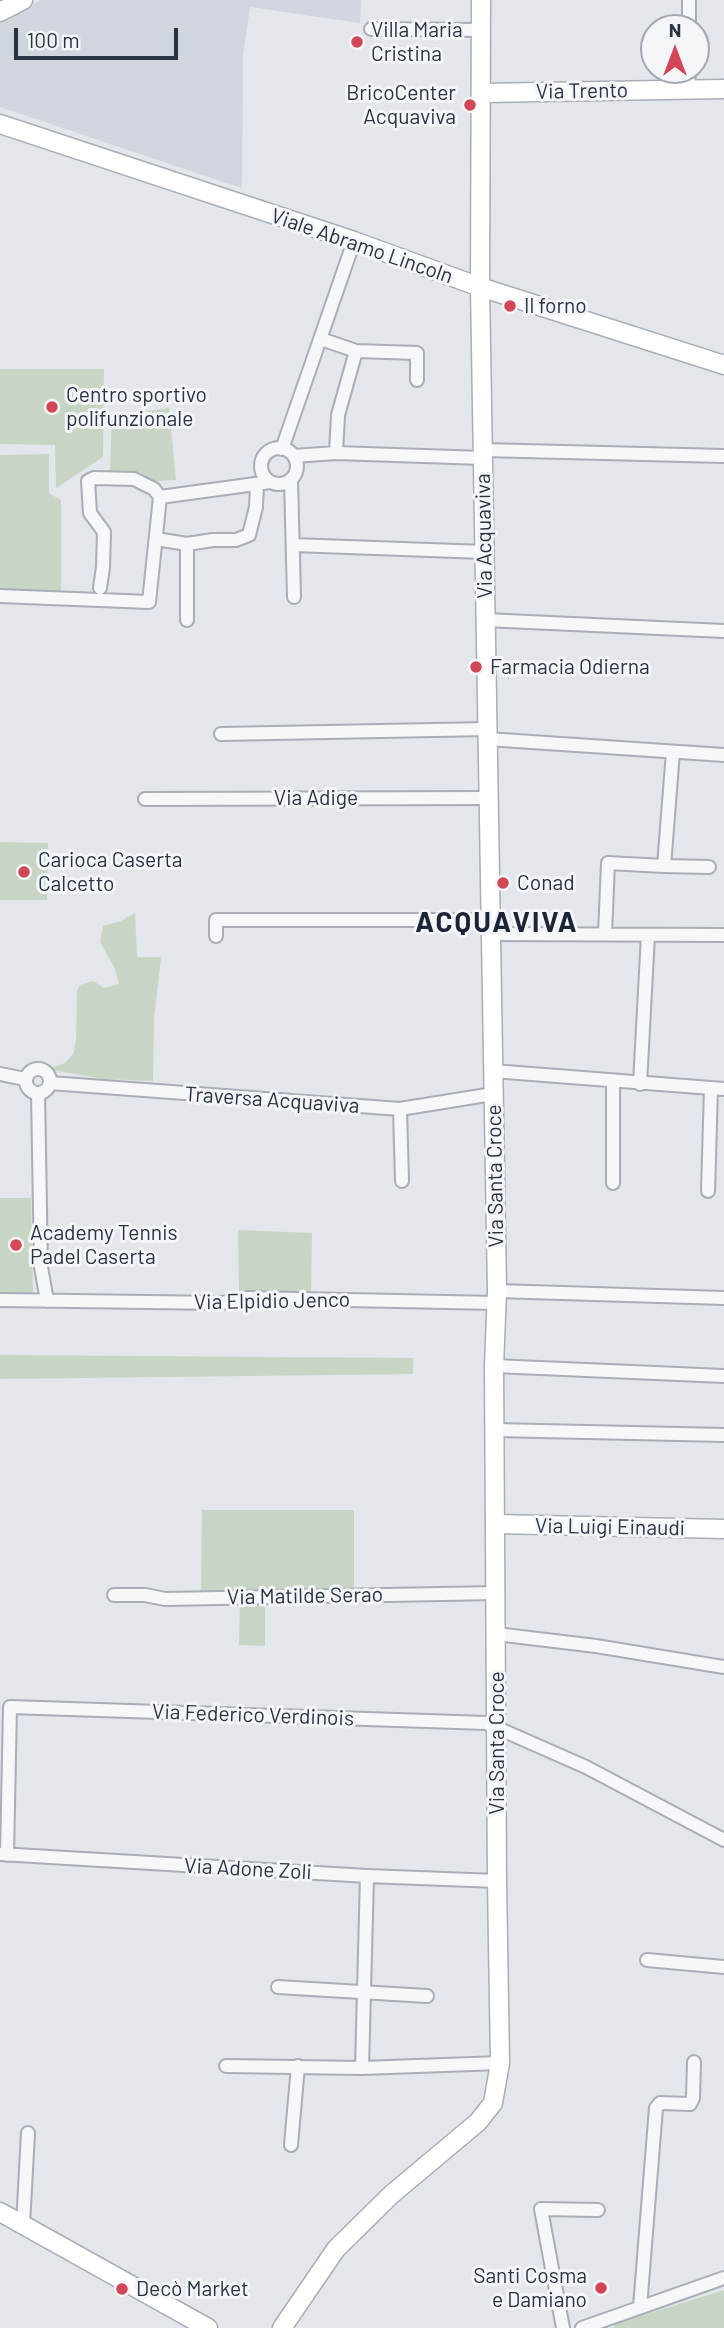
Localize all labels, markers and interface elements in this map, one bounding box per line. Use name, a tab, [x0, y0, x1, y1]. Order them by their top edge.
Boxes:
scale bar	[18, 14, 182, 58]
north arrow	[640, 14, 710, 84]
place label: Villa Maria Cristina	[371, 17, 463, 67]
text: N	[669, 18, 681, 41]
text: 100 m	[27, 27, 80, 52]
marker: Villa Maria Cristina	[349, 34, 365, 50]
street label: Via Trento	[536, 78, 628, 104]
place label: BricoCenter Acquaviva	[346, 80, 456, 130]
marker: BricoCenter Acquaviva	[462, 97, 478, 113]
street label: Viale Abramo Lincoln	[268, 203, 456, 289]
place label: Il forno	[524, 293, 587, 319]
marker: Il forno	[502, 298, 518, 314]
place label: Centro sportivo polifunzionale	[66, 382, 207, 432]
marker: Centro sportivo polifunzionale	[44, 399, 60, 415]
street label: Via Acquaviva	[470, 473, 498, 599]
place label: Farmacia Odierna	[490, 654, 650, 680]
marker: Farmacia Odierna	[468, 659, 484, 675]
street label: Via Adige	[274, 785, 358, 811]
place label: Carioca Caserta Calcetto	[38, 847, 183, 897]
marker: Carioca Caserta Calcetto	[16, 864, 32, 880]
place label: Conad	[517, 870, 575, 896]
marker: Conad	[495, 875, 511, 891]
district label: ACQUAVIVA	[416, 906, 578, 940]
street label: Traversa Acquaviva	[184, 1081, 360, 1119]
street label: Via Santa Croce	[481, 1104, 509, 1248]
place label: Academy Tennis Padel Caserta	[30, 1220, 178, 1270]
marker: Academy Tennis Padel Caserta	[8, 1237, 24, 1253]
street label: Via Elpidio Jenco	[194, 1287, 350, 1315]
street label: Via Luigi Einaudi	[535, 1513, 685, 1541]
street label: Via Matilde Serao	[227, 1582, 383, 1610]
street label: Via Santa Croce	[484, 1671, 510, 1815]
street label: Via Federico Verdinois	[152, 1699, 354, 1731]
street label: Via Adone Zoli	[184, 1853, 312, 1885]
place label: Santi Cosma e Damiano	[473, 2263, 587, 2313]
place label: Decò Market	[136, 2276, 249, 2302]
marker: Santi Cosma e Damiano	[593, 2280, 609, 2296]
marker: Decò Market	[114, 2281, 130, 2297]

